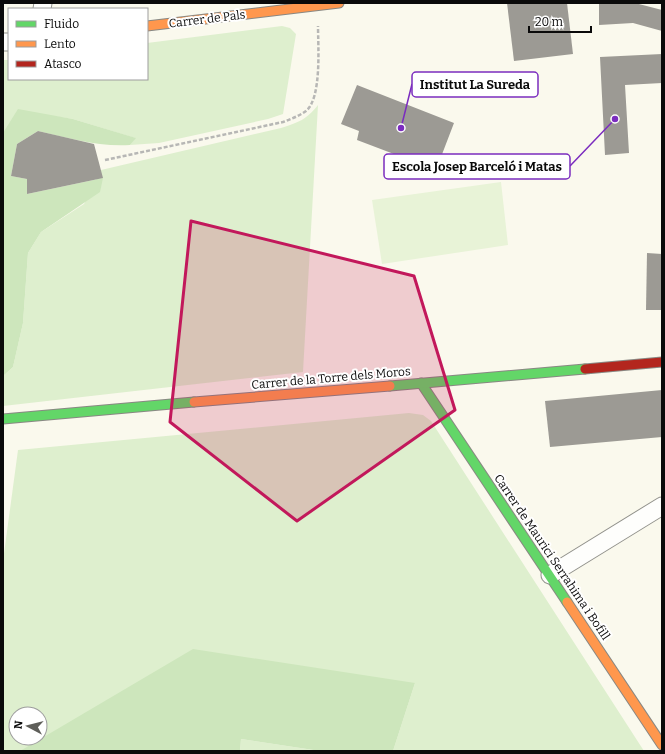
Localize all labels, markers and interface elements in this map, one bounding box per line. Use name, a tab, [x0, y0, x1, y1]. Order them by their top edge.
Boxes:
street label: Carrer de Pals	[168, 7, 246, 31]
legend	[8, 8, 148, 80]
scale bar	[529, 8, 591, 34]
text: 20 m	[535, 15, 564, 29]
text: Fluido	[44, 17, 79, 31]
text: Lento	[44, 37, 76, 51]
text: Atasco	[44, 57, 82, 71]
callout: Institut La Sureda	[412, 72, 538, 97]
text: Institut La Sureda	[420, 77, 531, 92]
callout: Escola Josep Barceló i Matas	[384, 154, 570, 179]
text: Escola Josep Barceló i Matas	[392, 159, 562, 174]
street label: Carrer de la Torre dels Moros	[251, 364, 411, 392]
street label: Carrer de Maurici Serrahima i Bofill	[491, 472, 613, 643]
north arrow	[8, 706, 48, 746]
text: N	[12, 719, 26, 730]

